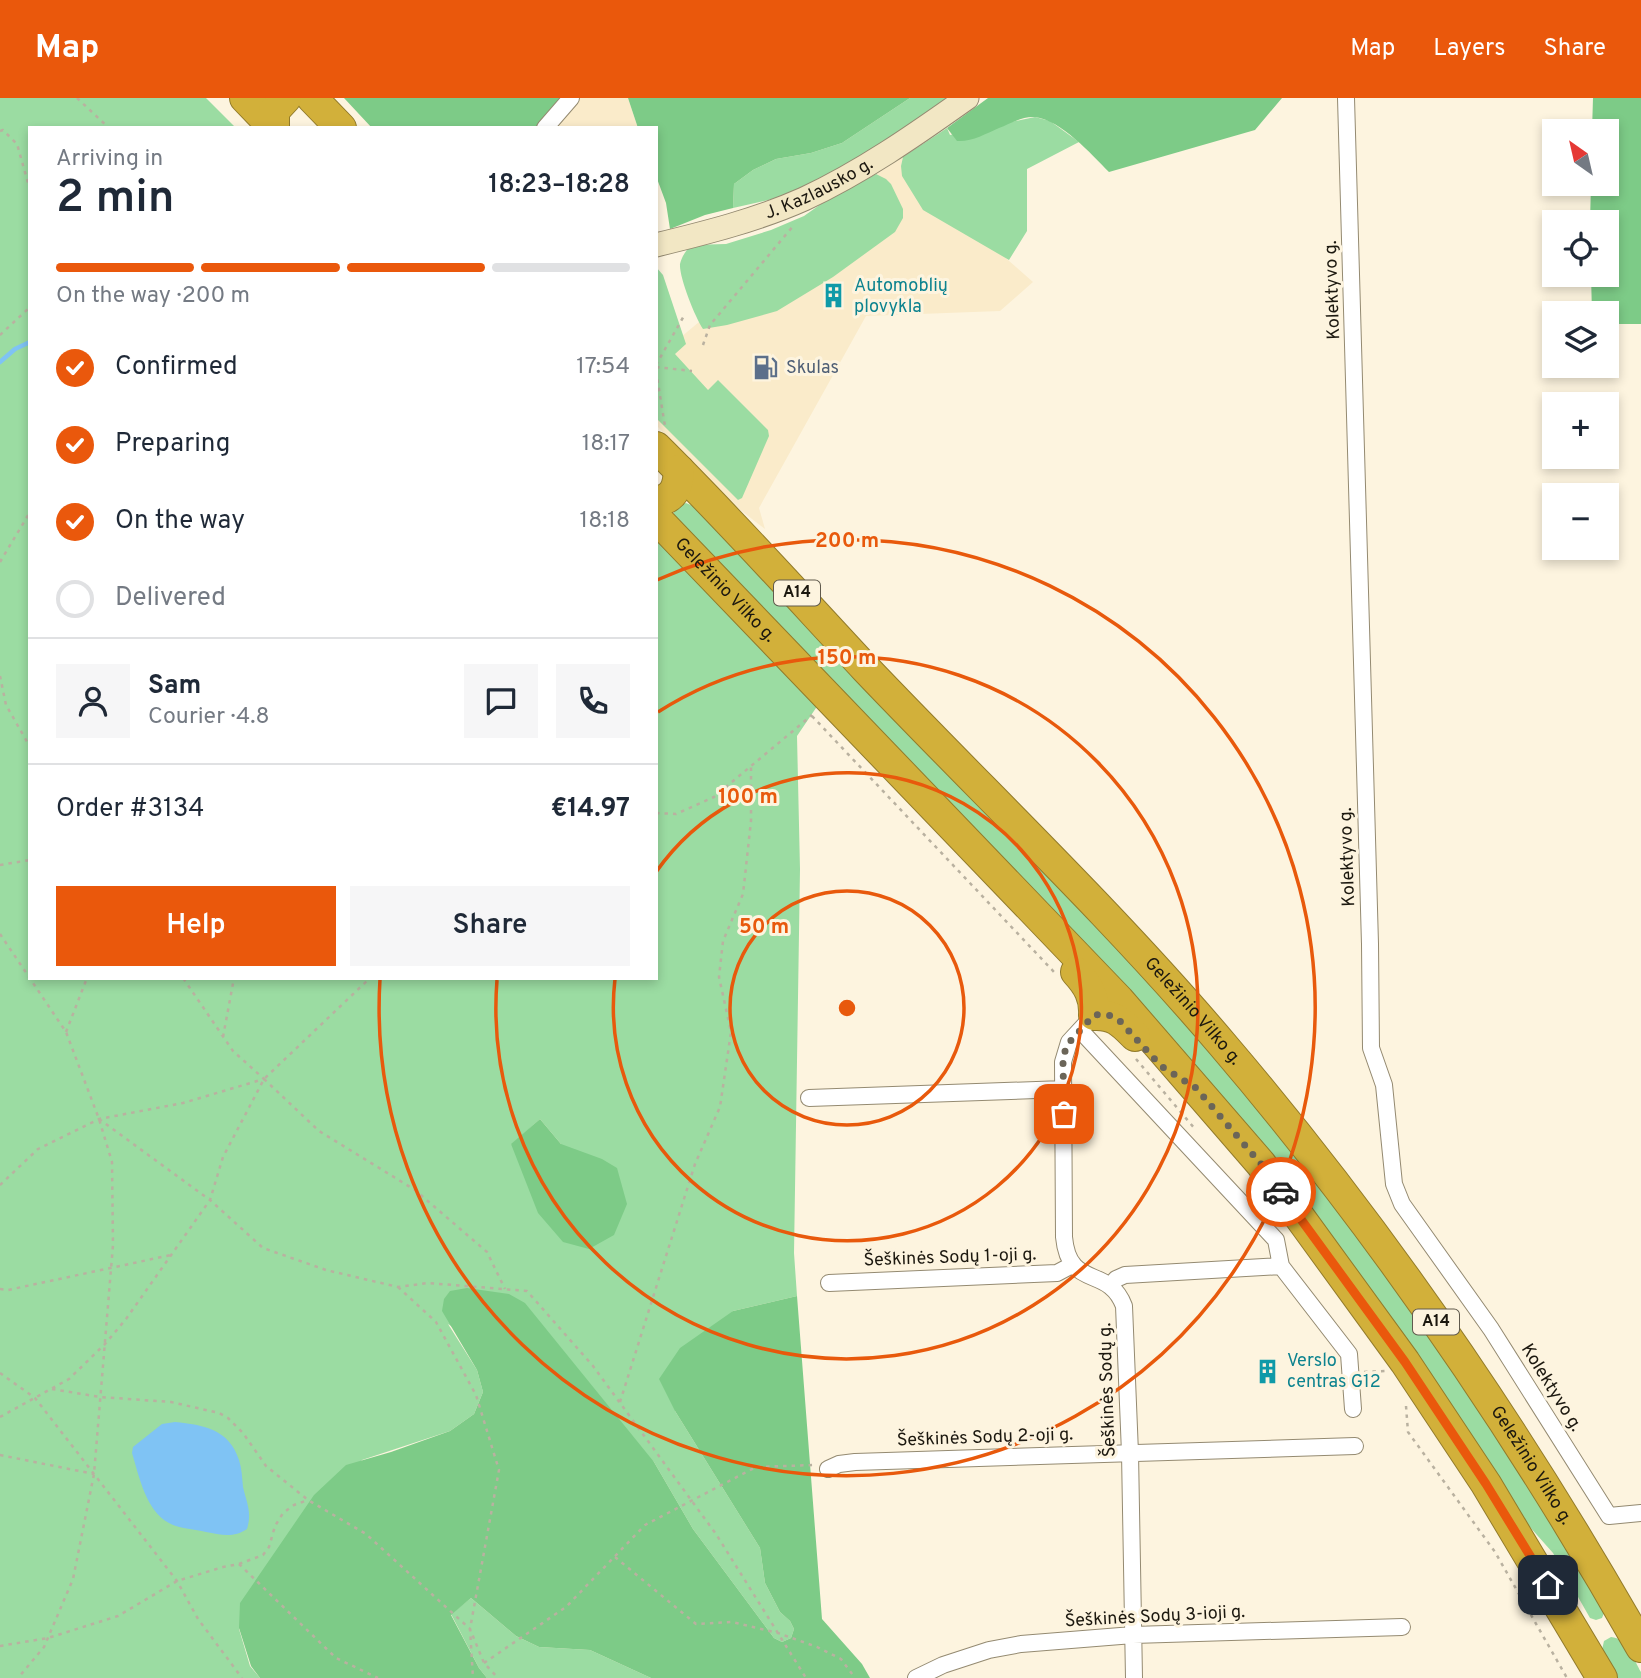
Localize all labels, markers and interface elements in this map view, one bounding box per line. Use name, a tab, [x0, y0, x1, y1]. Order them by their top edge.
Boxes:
text: Map	[35, 28, 99, 70]
text: Map	[1350, 34, 1395, 64]
text: Layers	[1433, 34, 1505, 64]
text: Share	[1543, 34, 1606, 64]
north arrow	[1542, 119, 1619, 196]
map controls	[1542, 119, 1619, 560]
text: Arriving in	[56, 145, 163, 174]
street label: J. Kazlausko g.	[762, 153, 877, 225]
text: 18:23–18:28	[488, 169, 630, 202]
text: 2 min	[56, 170, 175, 229]
button: locate	[1542, 210, 1619, 287]
street label: Kolektyvo g.	[1320, 240, 1346, 340]
place label: Automoblių plovykla	[854, 275, 948, 319]
text: On the way · 200 m	[56, 282, 250, 311]
building icon: Automoblių plovykla	[820, 282, 848, 310]
button: layers	[1542, 301, 1619, 378]
icon: check	[56, 349, 94, 387]
text: Confirmed	[115, 351, 238, 384]
text: 17:54	[576, 353, 630, 382]
fuel station icon: Skulas	[752, 354, 780, 382]
place label: Skulas	[786, 357, 839, 380]
button: +	[1542, 392, 1619, 469]
icon: check	[56, 426, 94, 464]
text: Preparing	[115, 428, 230, 461]
text: 18:17	[582, 430, 630, 459]
button: −	[1542, 483, 1619, 560]
icon: check	[56, 503, 94, 541]
text: On the way	[115, 505, 245, 538]
text: 18:18	[580, 507, 630, 536]
text: 200 m	[815, 528, 879, 555]
street label: Geležinio Vilko g.	[670, 533, 781, 647]
road number: A14	[774, 580, 820, 606]
text: Delivered	[115, 582, 226, 615]
text: 150 m	[818, 645, 876, 672]
button: person	[56, 664, 130, 738]
button: chat	[464, 664, 538, 738]
button: phone	[556, 664, 630, 738]
text: Sam	[148, 670, 201, 703]
text: Courier · 4.8	[148, 703, 269, 732]
text: 100 m	[718, 784, 778, 811]
text: Order #3134	[56, 793, 205, 826]
text: €14.97	[551, 793, 630, 826]
street label: Kolektyvo g.	[1335, 807, 1361, 907]
button: Help	[56, 886, 336, 966]
button: Share	[350, 886, 630, 966]
text: 50 m	[739, 914, 789, 941]
street label: Geležinio Vilko g.	[1139, 952, 1247, 1070]
centre of rings	[835, 996, 859, 1020]
pin	[1034, 1084, 1094, 1144]
icon: bag	[1045, 1095, 1083, 1133]
courier	[1246, 1157, 1316, 1227]
icon: car	[1262, 1173, 1300, 1211]
street label: Šeškinės Sodų 1-oji g.	[863, 1241, 1037, 1273]
road number: A14	[1413, 1310, 1459, 1334]
street label: Šeškinės Sodų g.	[1092, 1322, 1122, 1458]
street label: Kolektyvo g.	[1515, 1340, 1587, 1436]
place label: Verslo centras G12	[1287, 1350, 1381, 1394]
building icon: Verslo centras G12	[1253, 1357, 1281, 1385]
street label: Geležinio Vilko g.	[1485, 1401, 1578, 1529]
street label: Šeškinės Sodų 2-oji g.	[896, 1421, 1074, 1453]
pin	[1518, 1555, 1578, 1615]
icon: home	[1529, 1566, 1567, 1604]
street label: Šeškinės Sodų 3-ioji g.	[1064, 1599, 1246, 1633]

